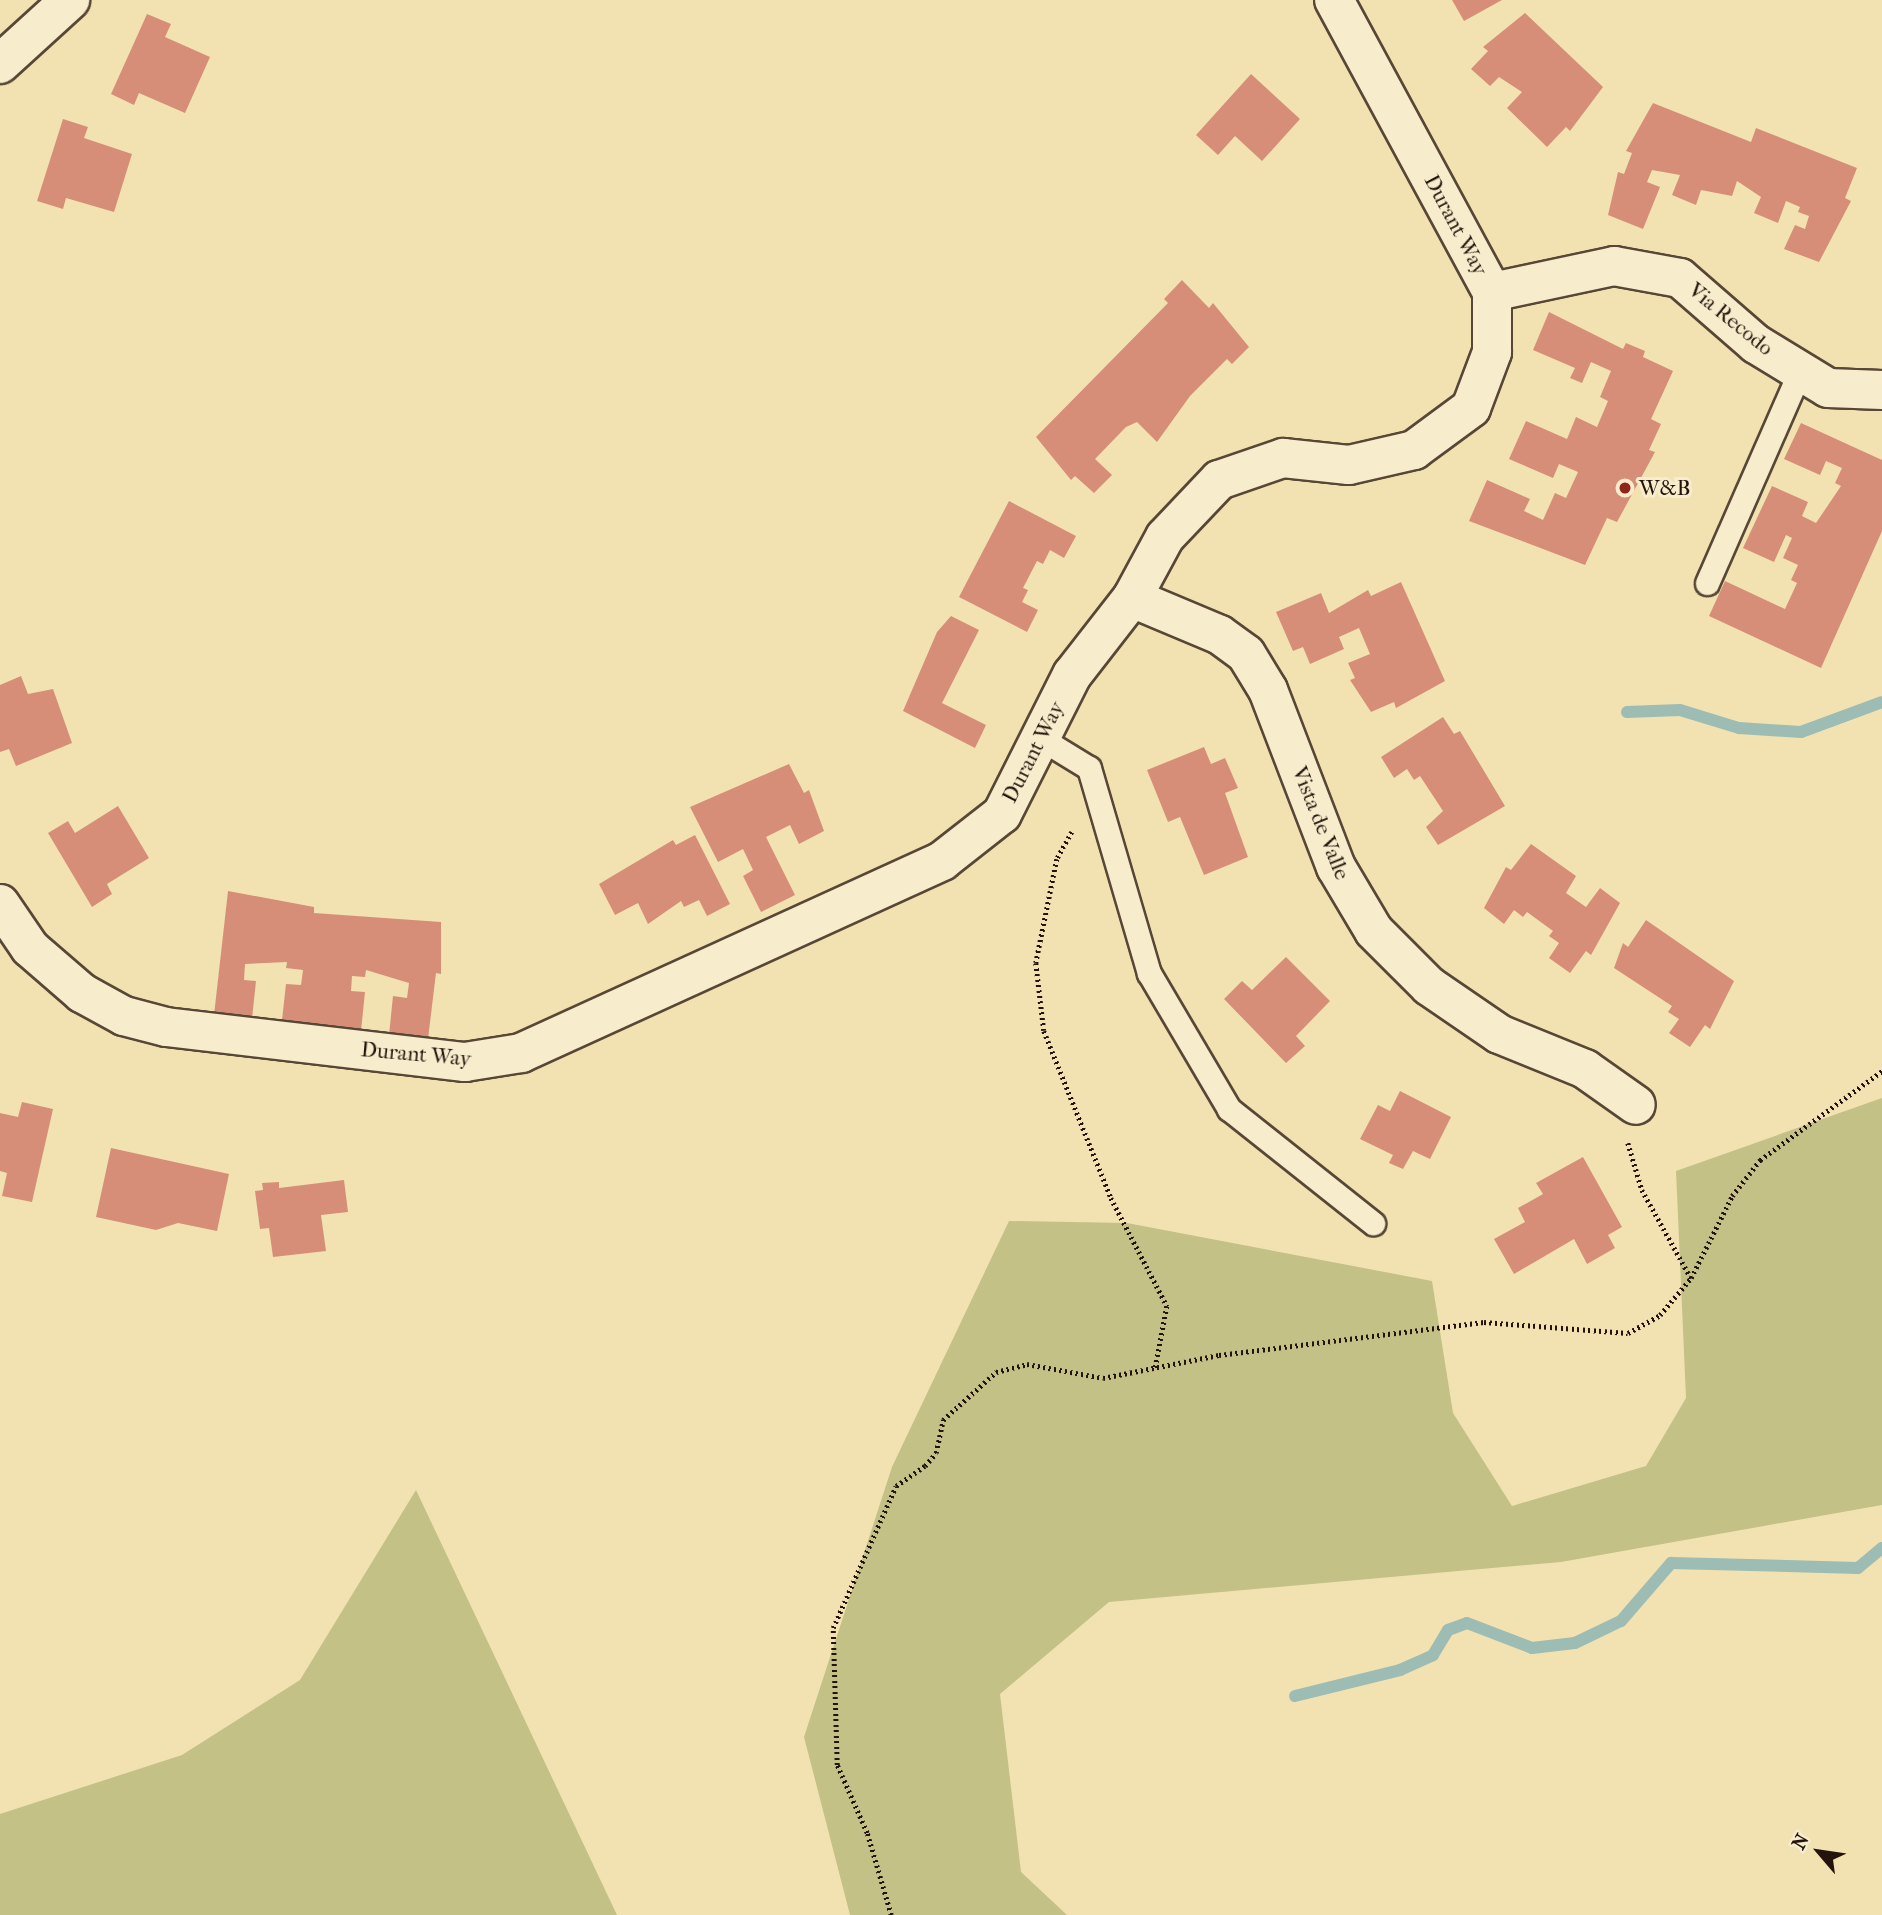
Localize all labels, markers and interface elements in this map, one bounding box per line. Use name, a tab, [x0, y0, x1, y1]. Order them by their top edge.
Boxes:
street label: Durant Way	[1419, 170, 1493, 280]
street label: Via Recodo	[1684, 277, 1778, 361]
place label: W&B	[1639, 475, 1691, 501]
marker: W&B	[1617, 480, 1633, 496]
street label: Durant Way	[997, 697, 1069, 807]
street label: Vista de Valle	[1287, 763, 1355, 883]
street label: Durant Way	[360, 1037, 472, 1071]
north arrow	[1784, 1817, 1854, 1887]
text: N	[1788, 1830, 1814, 1853]

